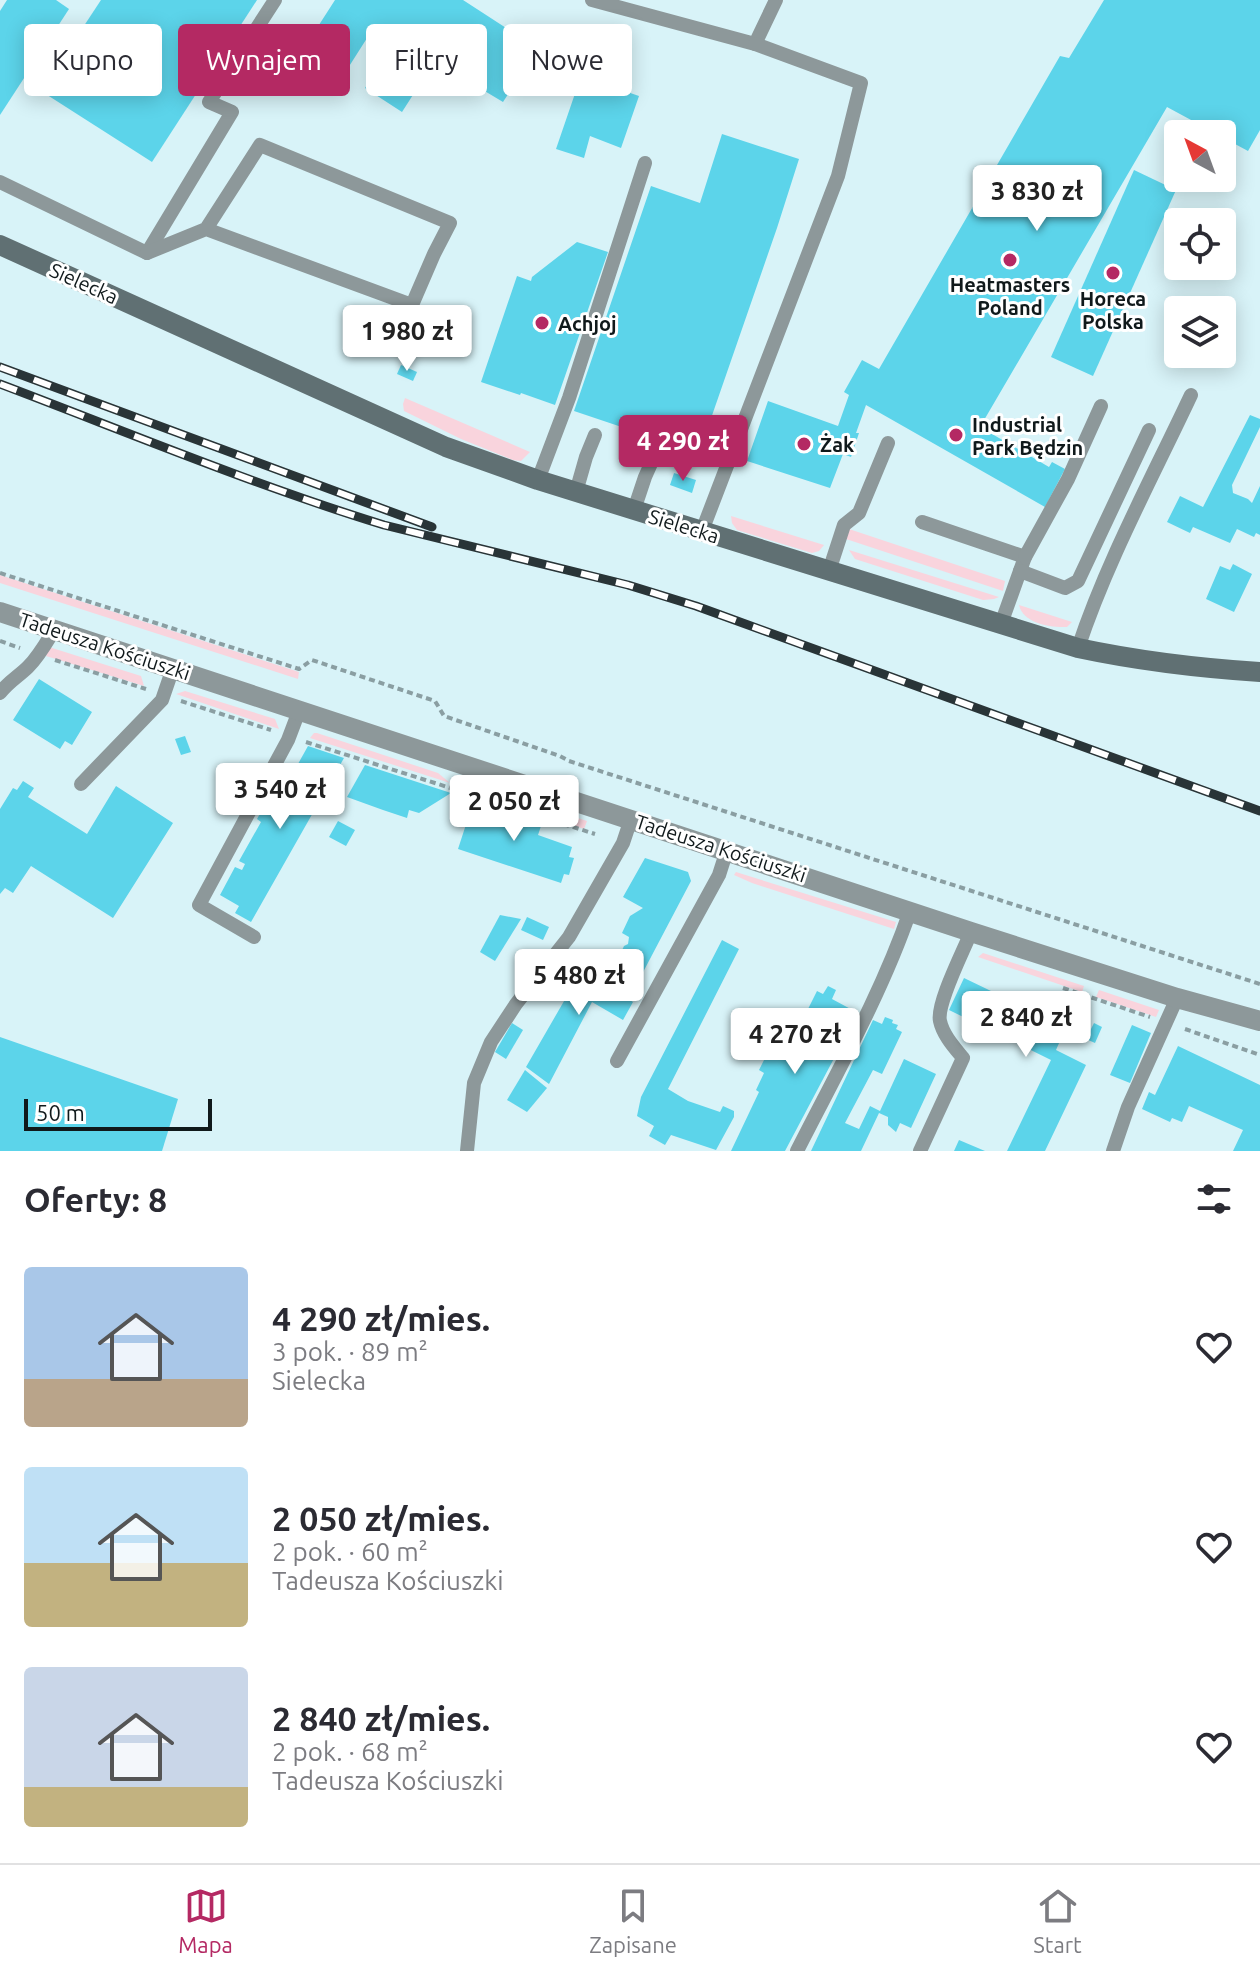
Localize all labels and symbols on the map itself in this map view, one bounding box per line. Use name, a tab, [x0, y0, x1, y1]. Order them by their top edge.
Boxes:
north arrow	[1164, 120, 1236, 192]
pin: 3 830 zł	[954, 165, 1120, 233]
marker: Heatmasters Poland	[1001, 251, 1019, 269]
street label: Sielecka	[46, 258, 122, 308]
marker: Horeca Polska	[1104, 264, 1122, 282]
place label: Heatmasters Poland	[950, 273, 1070, 319]
place label: Horeca Polska	[1080, 287, 1146, 333]
pin: 1 980 zł	[324, 305, 490, 373]
place label: Achjoj	[558, 312, 617, 335]
marker: Achjoj	[533, 314, 551, 332]
place label: Industrial Park Będzin	[972, 413, 1083, 459]
pin: 4 290 zł	[600, 415, 766, 483]
marker: Industrial Park Będzin	[947, 426, 965, 444]
place label: Żak	[820, 433, 854, 456]
marker: Żak	[795, 435, 813, 453]
street label: Sielecka	[646, 504, 722, 548]
street label: Tadeusza Kościuszki	[17, 608, 193, 684]
pin: 3 540 zł	[197, 763, 363, 831]
pin: 2 050 zł	[431, 775, 597, 843]
street label: Tadeusza Kościuszki	[633, 810, 809, 886]
pin: 5 480 zł	[496, 949, 662, 1017]
pin: 2 840 zł	[943, 991, 1109, 1059]
pin: 4 270 zł	[712, 1008, 878, 1076]
scale bar	[24, 1095, 212, 1131]

